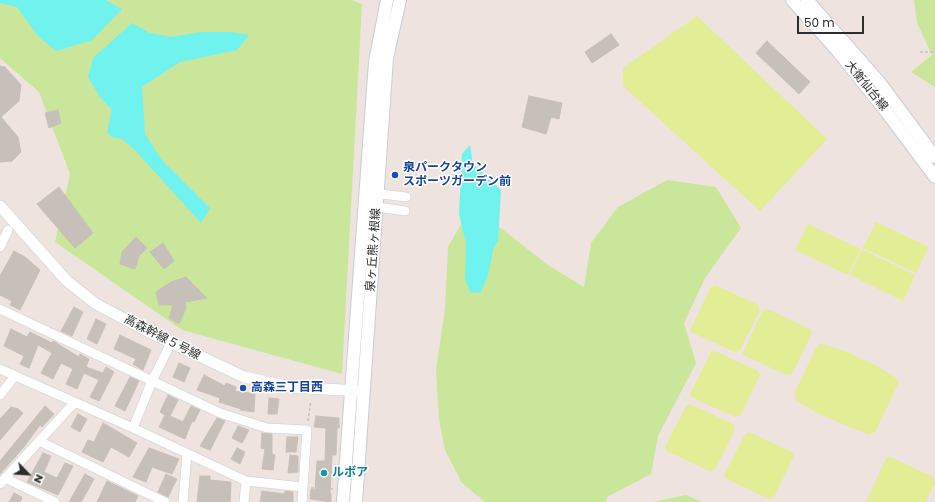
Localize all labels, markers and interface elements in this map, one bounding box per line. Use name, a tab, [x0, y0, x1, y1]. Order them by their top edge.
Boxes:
scale bar	[799, 8, 866, 34]
text: 50 m	[804, 14, 835, 31]
street label: 大衡仙台線	[842, 58, 890, 114]
place label: 泉パークタウン スポーツガーデン前	[403, 161, 511, 189]
marker: 泉パークタウン スポーツガーデン前	[390, 170, 400, 180]
street label: 泉ヶ丘熊ヶ根線	[364, 208, 384, 292]
street label: 高森幹線５号線	[121, 313, 203, 363]
place label: 高森三丁目西	[251, 381, 323, 395]
marker: 高森三丁目西	[238, 383, 248, 393]
north arrow	[8, 454, 48, 494]
place label: ルボア	[332, 466, 368, 480]
marker: ルボア	[319, 468, 329, 478]
text: N	[30, 472, 48, 486]

